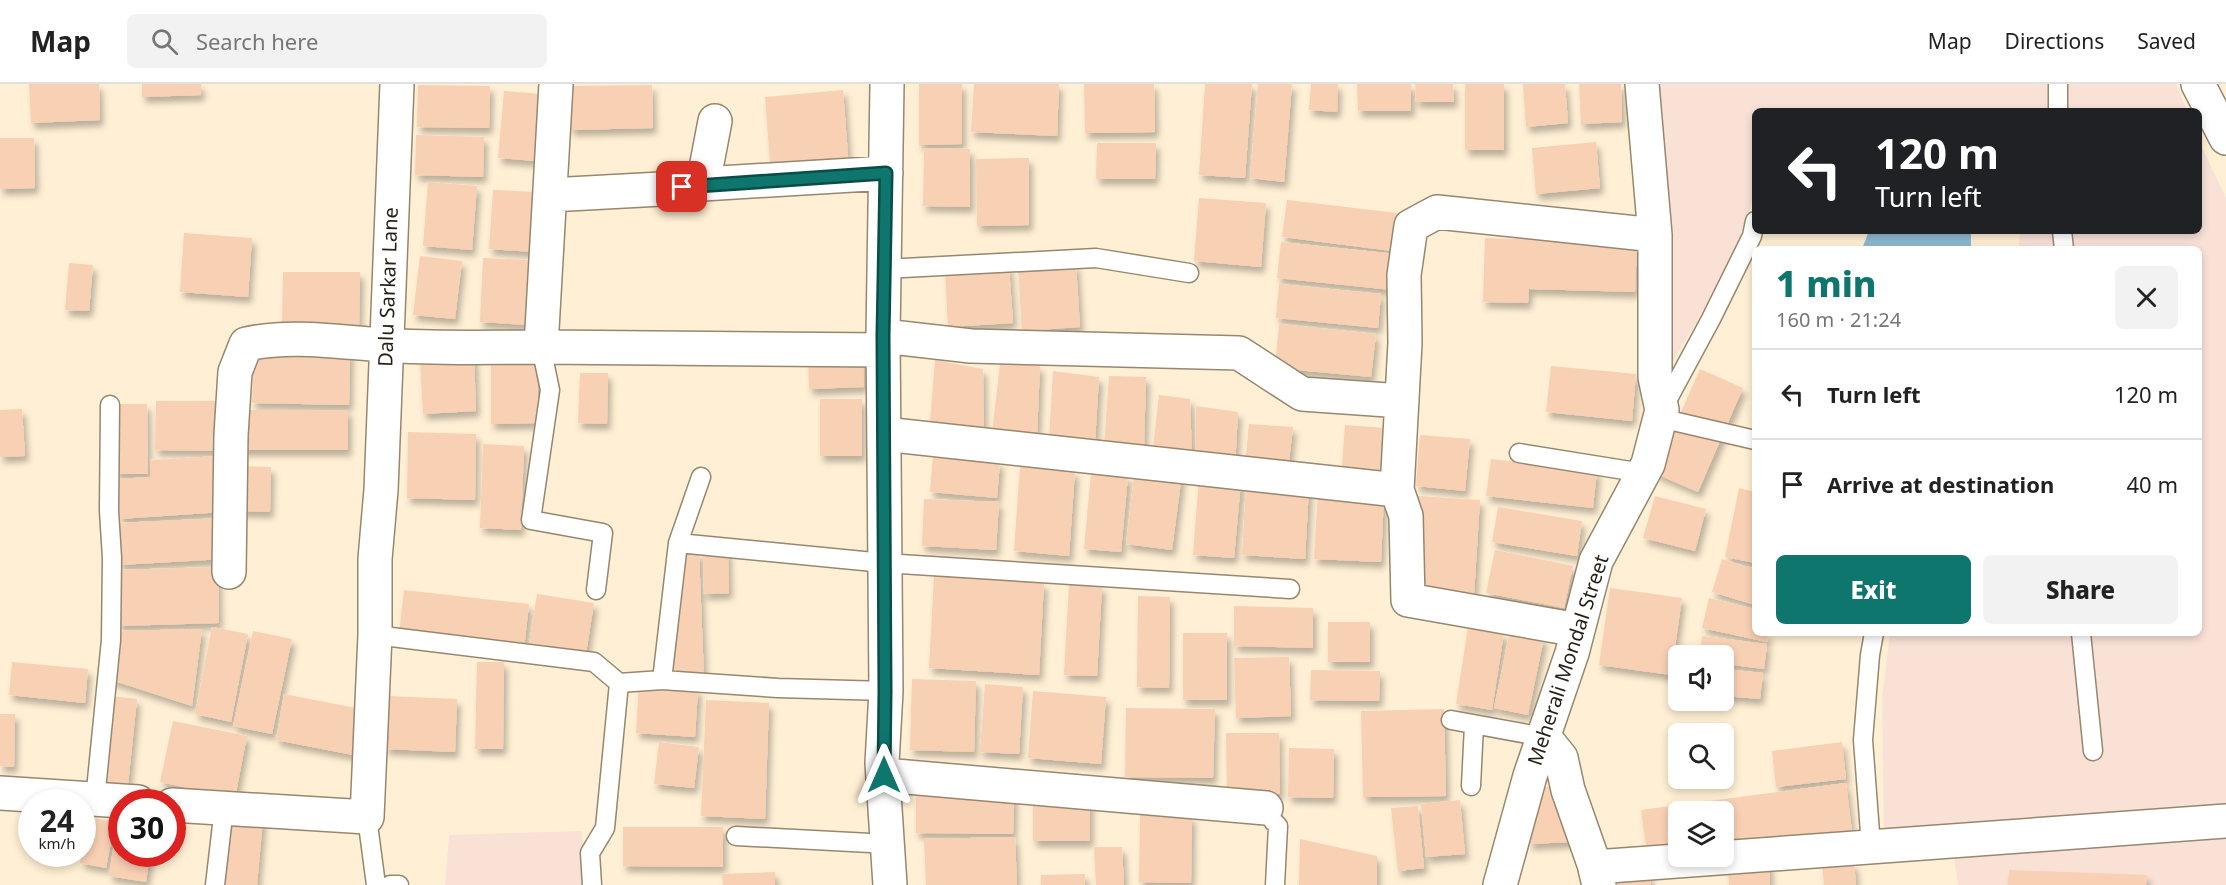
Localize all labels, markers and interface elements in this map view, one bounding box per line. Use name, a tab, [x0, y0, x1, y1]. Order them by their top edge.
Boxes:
search box	[127, 14, 547, 68]
text: Map	[30, 22, 91, 60]
icon: search	[148, 25, 181, 58]
text: Search here	[196, 26, 318, 56]
text: Map	[1928, 27, 1972, 55]
text: Directions	[2005, 27, 2104, 55]
text: Saved	[2137, 27, 2196, 55]
text: 120 m	[1875, 124, 1999, 181]
icon: left	[1776, 132, 1854, 210]
pin	[656, 161, 707, 212]
icon: arrive	[665, 170, 698, 203]
text: Turn left	[1875, 178, 1981, 215]
street label: Dalu Sarkar Lane	[371, 207, 404, 367]
text: 1 min	[1776, 259, 1877, 308]
button: close	[2115, 266, 2178, 329]
text: 160 m · 21:24	[1776, 306, 1901, 333]
icon: left	[1776, 378, 1809, 411]
text: Turn left	[1827, 379, 1921, 409]
text: 120 m	[2114, 379, 2178, 409]
icon: arrive	[1776, 468, 1809, 501]
text: Arrive at destination	[1827, 469, 2054, 499]
text: 40 m	[2127, 469, 2178, 499]
street label: Meherali Mondal Street	[1521, 551, 1614, 769]
button: Exit	[1776, 555, 1971, 624]
button: Share	[1983, 555, 2178, 624]
map controls	[1668, 645, 1734, 867]
button: sound	[1668, 645, 1734, 711]
button: search	[1668, 723, 1734, 789]
position arrow	[852, 743, 916, 807]
speed limit sign: 30	[108, 789, 186, 867]
text: 24	[40, 800, 74, 841]
button: layers	[1668, 801, 1734, 867]
text: km/h	[39, 833, 75, 853]

